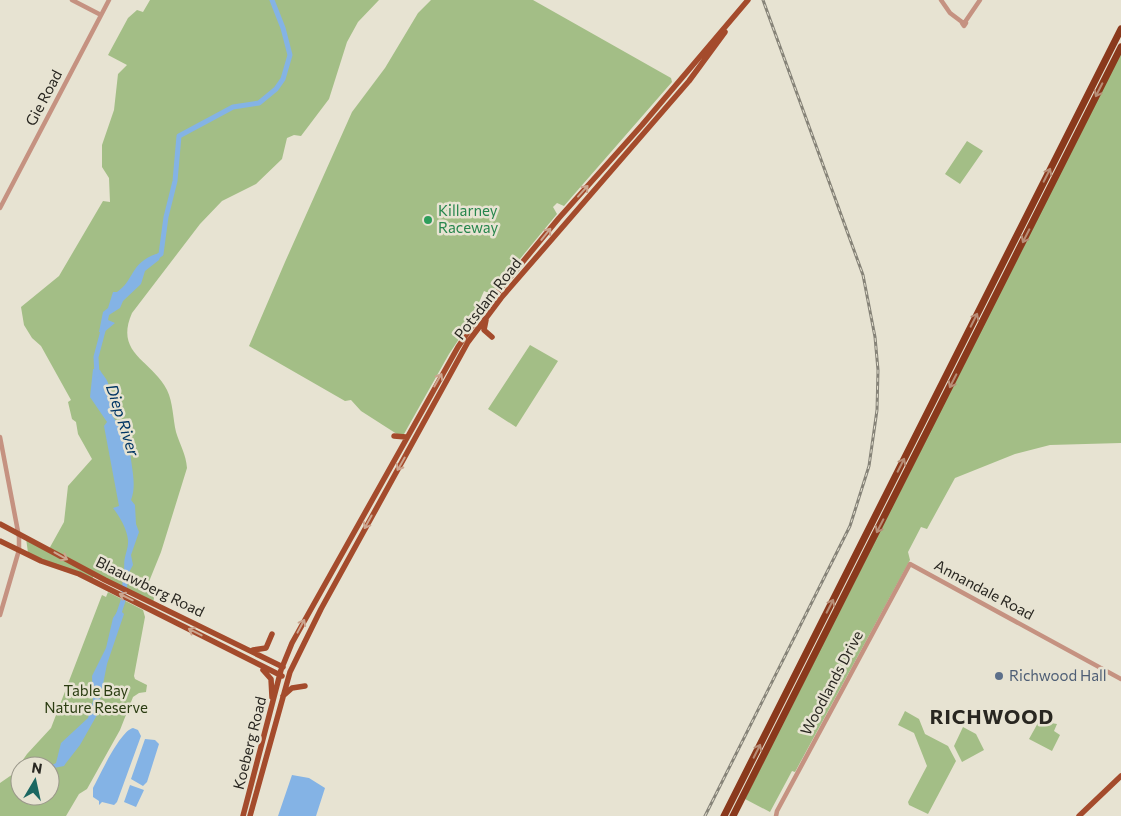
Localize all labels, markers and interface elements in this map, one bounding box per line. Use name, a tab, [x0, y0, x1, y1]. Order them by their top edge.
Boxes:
street label: Gie Road	[21, 67, 65, 129]
one-way arrow	[1094, 83, 1104, 98]
one-way arrow	[1043, 168, 1052, 183]
one-way arrow	[577, 185, 588, 198]
place label: Killarney Raceway	[438, 201, 499, 236]
marker: Killarney Raceway	[422, 214, 434, 226]
one-way arrow	[540, 228, 551, 241]
one-way arrow	[1021, 228, 1031, 243]
street label: Potsdam Road	[450, 254, 525, 343]
one-way arrow	[969, 313, 979, 328]
one-way arrow	[434, 373, 444, 387]
one-way arrow	[948, 373, 958, 388]
water label: Diep River	[103, 381, 144, 459]
one-way arrow	[396, 456, 406, 471]
one-way arrow	[897, 458, 906, 473]
one-way arrow	[363, 515, 373, 530]
one-way arrow	[875, 518, 884, 533]
one-way arrow	[54, 551, 68, 561]
street label: Blaauwberg Road	[93, 552, 208, 620]
street label: Annandale Road	[932, 555, 1037, 623]
one-way arrow	[119, 592, 134, 602]
one-way arrow	[826, 599, 835, 614]
one-way arrow	[296, 619, 306, 634]
one-way arrow	[188, 627, 203, 636]
street label: Woodlands Drive	[796, 627, 866, 738]
place label: Richwood Hall	[1009, 666, 1107, 684]
marker: Richwood Hall	[993, 670, 1005, 682]
park label: Table Bay Nature Reserve	[44, 681, 148, 716]
street label: Koeberg Road	[229, 694, 269, 791]
district label: RICHWOOD	[930, 704, 1054, 728]
one-way arrow	[753, 744, 762, 759]
north arrow	[10, 756, 60, 806]
text: N	[31, 758, 44, 777]

